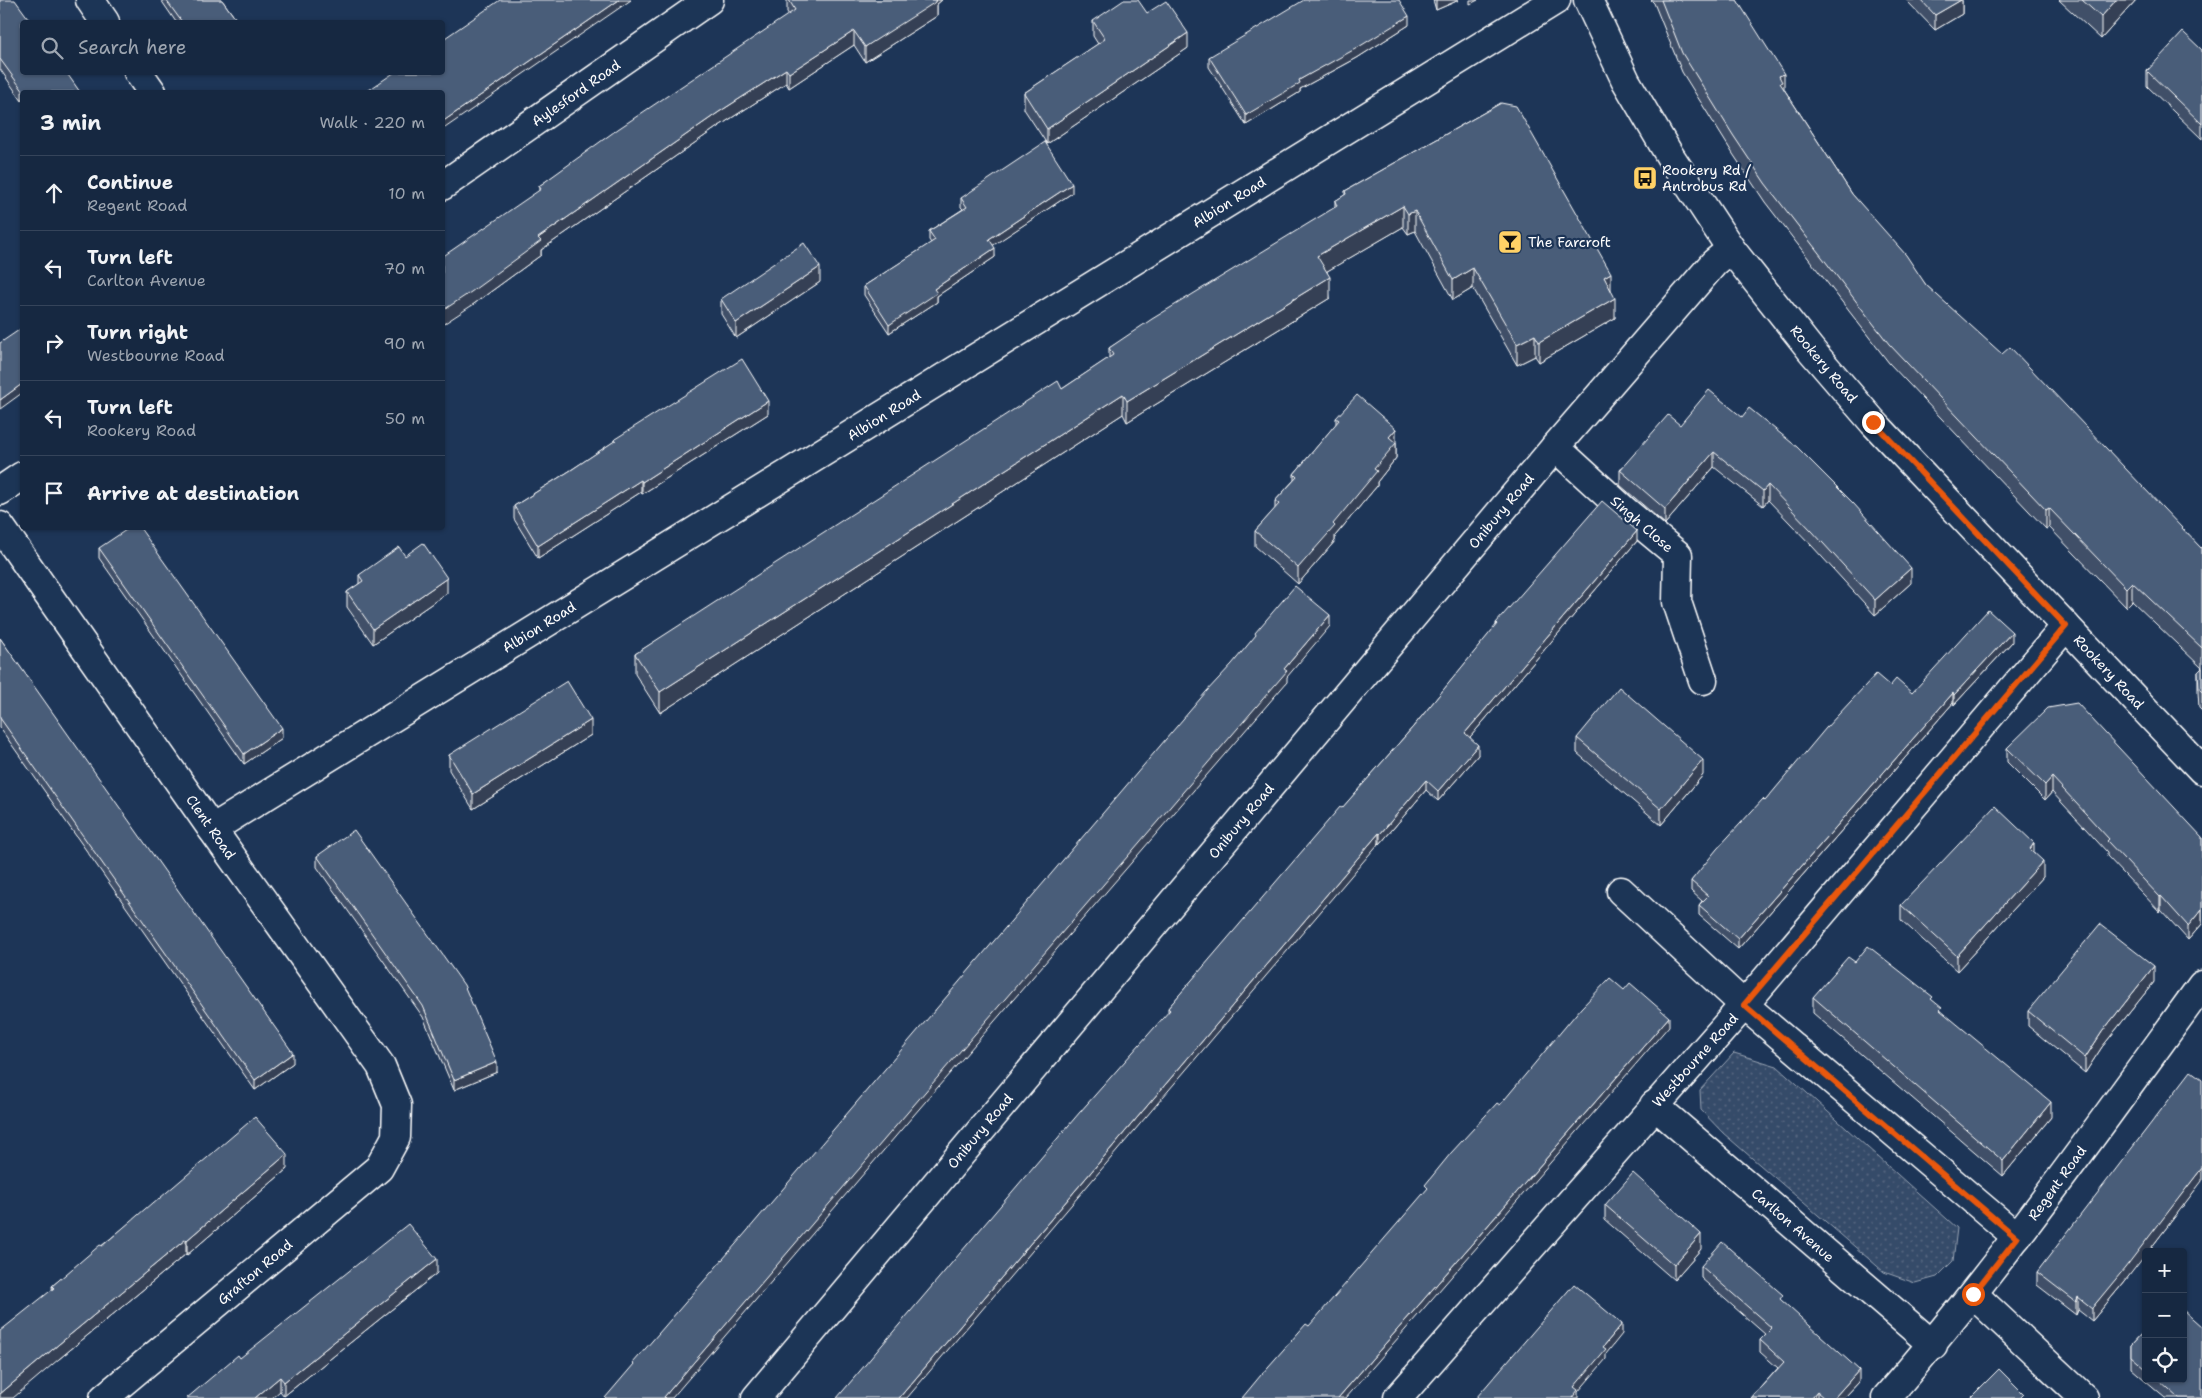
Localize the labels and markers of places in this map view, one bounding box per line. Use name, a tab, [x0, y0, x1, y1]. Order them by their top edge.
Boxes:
place label: Rookery Rd / Antrobus Rd	[1662, 161, 1751, 195]
bus stop icon: Rookery Rd / Antrobus Rd	[1632, 165, 1658, 191]
bar icon: The Farcroft	[1497, 229, 1523, 255]
place label: The Farcroft	[1528, 233, 1611, 251]

